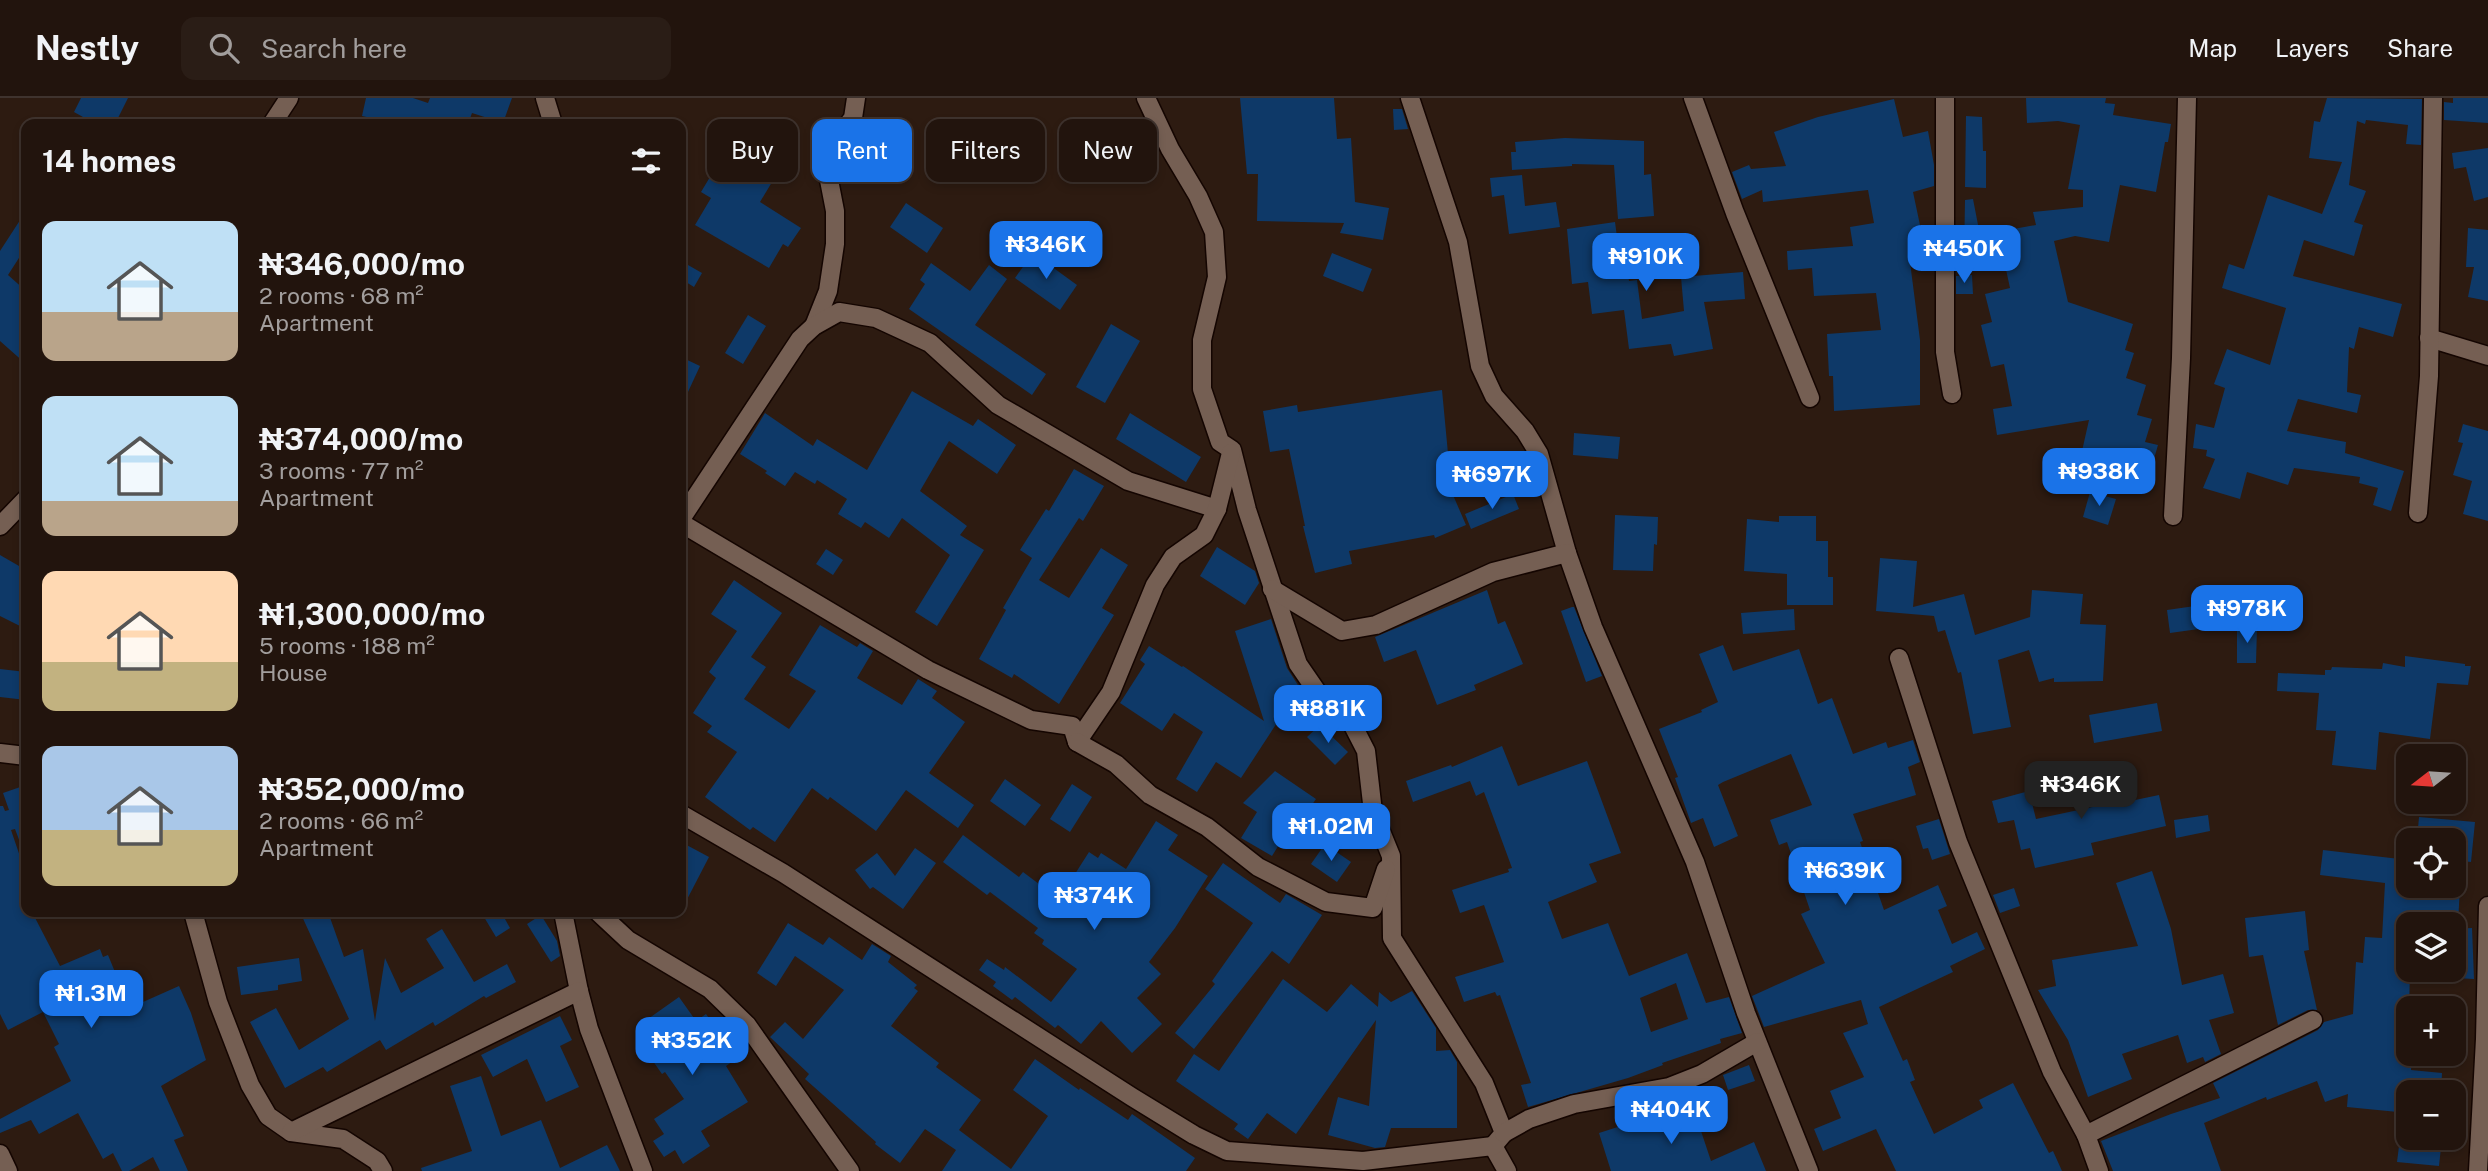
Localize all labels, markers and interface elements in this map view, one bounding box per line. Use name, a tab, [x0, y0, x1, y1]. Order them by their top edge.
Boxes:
search box	[181, 17, 671, 80]
text: Nestly	[35, 29, 139, 67]
icon: search	[205, 29, 243, 67]
text: Search here	[261, 33, 407, 64]
text: Map	[2188, 34, 2237, 62]
text: Layers	[2275, 34, 2349, 62]
text: Share	[2387, 34, 2453, 62]
chip: Buy	[707, 119, 798, 182]
chip: Rent	[812, 119, 912, 182]
chip: Filters	[926, 119, 1045, 182]
chip: New	[1059, 119, 1157, 182]
icon: filters	[627, 142, 665, 180]
text: 14 homes	[42, 143, 176, 179]
pin: ₦346K	[997, 222, 1095, 281]
pin: ₦450K	[1915, 226, 2013, 285]
text: ₦346K	[1005, 230, 1087, 257]
pin: ₦910K	[1597, 234, 1695, 293]
text: ₦450K	[1924, 234, 2004, 261]
text: ₦910K	[1608, 242, 1684, 269]
text: ₦346,000/mo	[259, 246, 465, 282]
icon: home	[98, 249, 182, 333]
text: 2 rooms · 68 m²	[259, 282, 424, 309]
text: Apartment	[259, 309, 374, 336]
text: ₦374,000/mo	[259, 421, 463, 457]
icon: home	[98, 424, 182, 508]
pin: ₦938K	[2050, 448, 2148, 508]
pin: ₦697K	[1443, 452, 1541, 511]
text: 3 rooms · 77 m²	[259, 457, 423, 484]
text: ₦938K	[2058, 457, 2140, 484]
text: ₦697K	[1452, 460, 1532, 487]
text: Apartment	[259, 484, 374, 511]
pin: ₦978K	[2198, 586, 2296, 645]
text: ₦978K	[2207, 594, 2287, 621]
text: ₦1,300,000/mo	[259, 596, 485, 632]
icon: home	[98, 599, 182, 683]
text: 5 rooms · 188 m²	[259, 632, 435, 659]
text: House	[259, 659, 327, 686]
pin: ₦881K	[1279, 686, 1377, 745]
text: ₦881K	[1290, 694, 1366, 721]
north arrow	[2396, 744, 2466, 814]
map controls	[2396, 744, 2466, 1150]
pin: ₦346K	[2032, 762, 2130, 821]
text: ₦346K	[2040, 770, 2122, 797]
text: ₦352,000/mo	[259, 771, 465, 807]
icon: home	[98, 774, 182, 858]
pin: ₦1.02M	[1274, 804, 1388, 863]
text: 2 rooms · 66 m²	[259, 807, 423, 834]
text: ₦1.02M	[1288, 812, 1374, 839]
button: locate	[2396, 828, 2466, 898]
text: Apartment	[259, 834, 374, 861]
pin: ₦639K	[1796, 848, 1894, 907]
text: ₦639K	[1804, 856, 1886, 883]
pin: ₦374K	[1045, 872, 1143, 932]
text: ₦374K	[1054, 881, 1134, 908]
button: layers	[2396, 912, 2466, 982]
pin: ₦1.3M	[42, 970, 140, 1030]
text: ₦1.3M	[55, 979, 127, 1006]
button: +	[2396, 996, 2466, 1066]
pin: ₦352K	[643, 1018, 741, 1077]
text: ₦352K	[651, 1026, 733, 1053]
button: −	[2396, 1080, 2466, 1150]
pin: ₦404K	[1622, 1086, 1720, 1146]
text: ₦404K	[1631, 1095, 1711, 1122]

